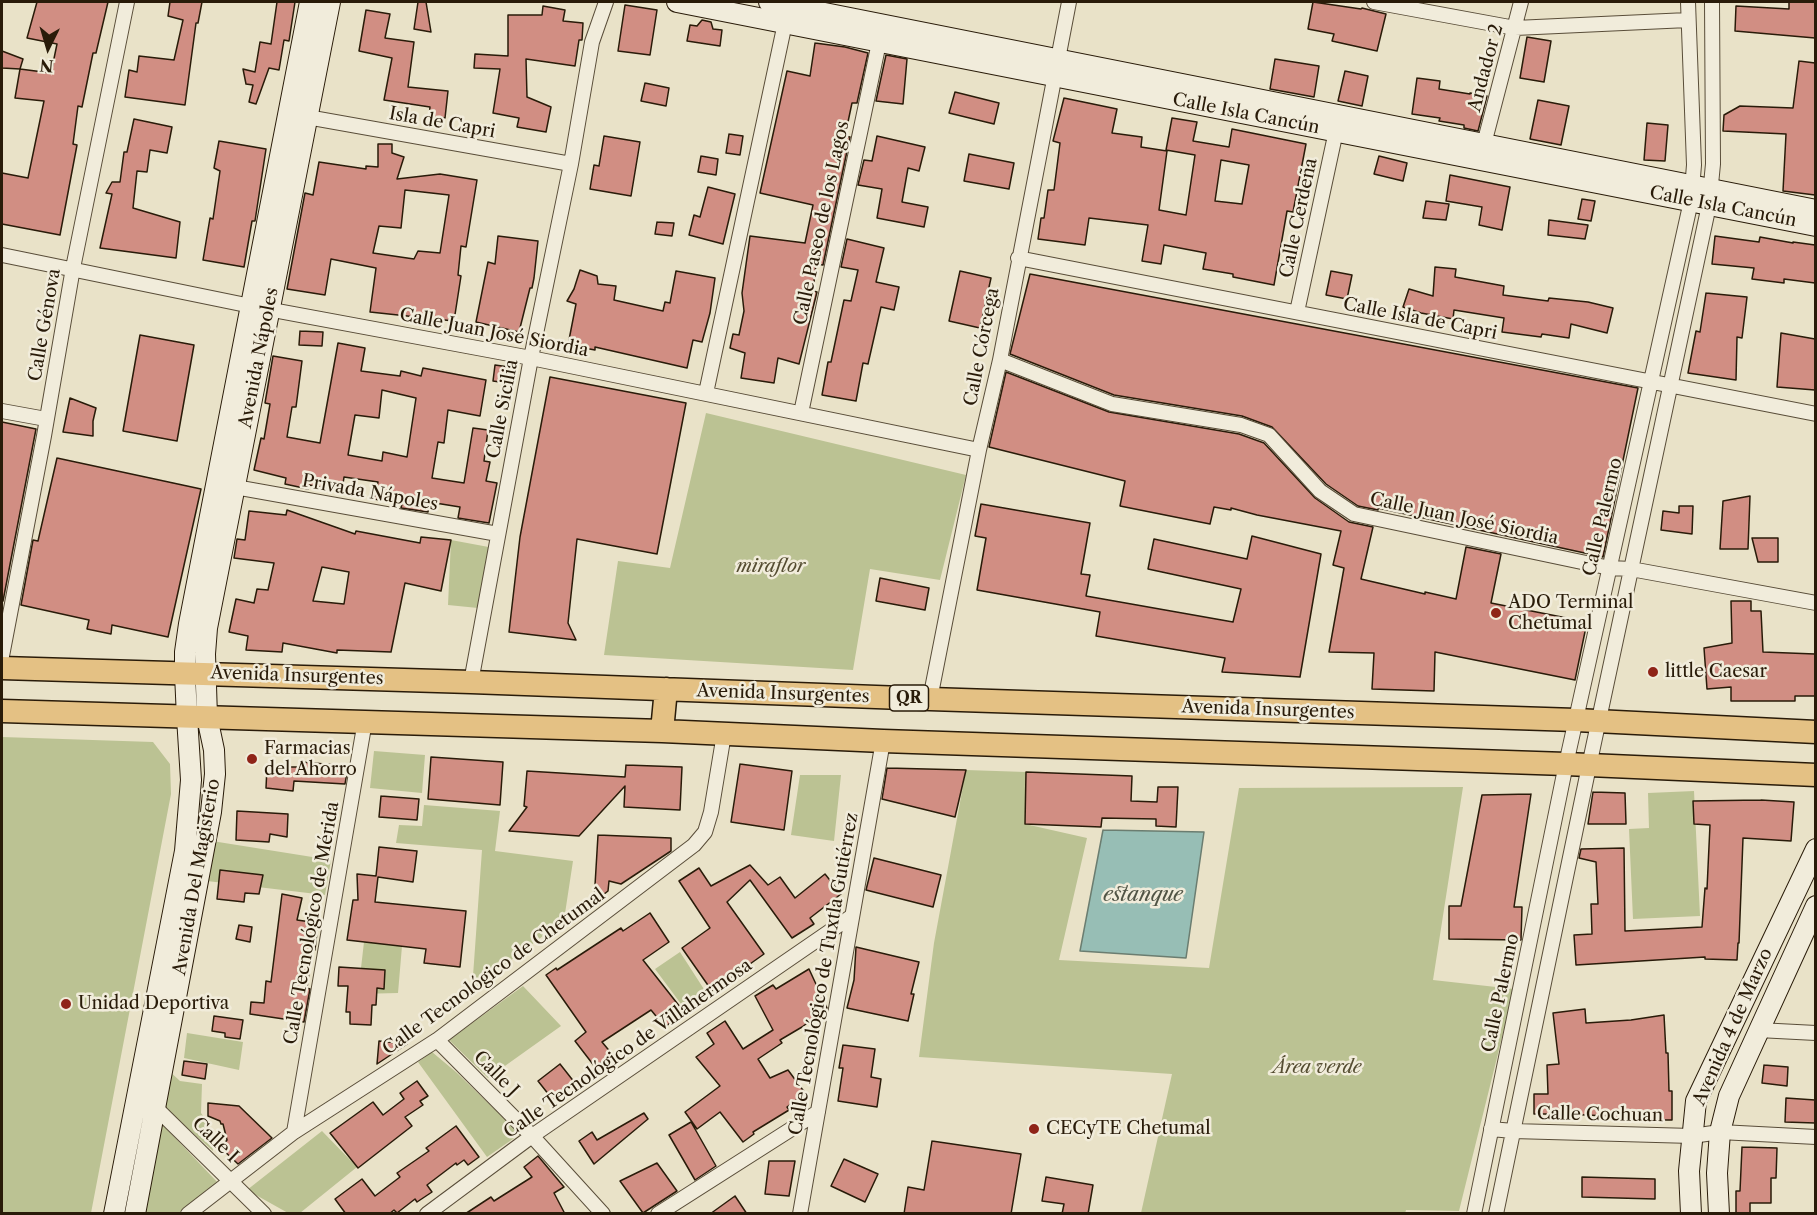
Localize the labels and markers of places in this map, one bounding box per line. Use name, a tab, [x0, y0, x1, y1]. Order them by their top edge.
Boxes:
place label: ADO Terminal Chetumal	[1508, 592, 1633, 634]
marker: ADO Terminal Chetumal	[1489, 606, 1503, 620]
place label: little Caesar	[1665, 661, 1767, 683]
marker: little Caesar	[1646, 665, 1660, 679]
place label: Farmacias del Ahorro	[264, 738, 357, 780]
marker: Farmacias del Ahorro	[245, 752, 259, 766]
place label: Unidad Deportiva	[78, 993, 229, 1015]
marker: Unidad Deportiva	[59, 997, 73, 1011]
place label: CECyTE Chetumal	[1046, 1118, 1211, 1140]
marker: CECyTE Chetumal	[1027, 1122, 1041, 1136]

